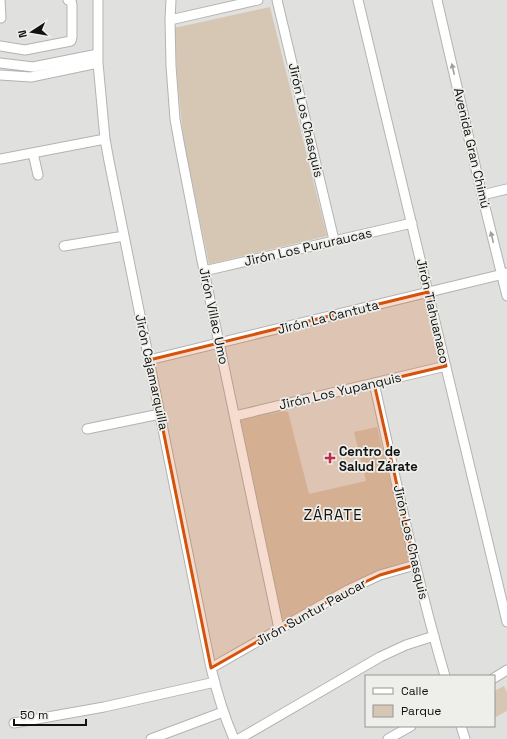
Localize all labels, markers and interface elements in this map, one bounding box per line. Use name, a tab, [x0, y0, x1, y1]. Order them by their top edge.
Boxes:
north arrow	[12, 12, 52, 52]
text: N	[15, 29, 30, 39]
street label: Jirón Los Chasquis	[285, 61, 327, 179]
one-way arrow	[450, 63, 456, 76]
street label: Avenida Gran Chimú	[450, 86, 494, 210]
street label: Jirón Los Pururaucas	[242, 224, 374, 270]
one-way arrow	[489, 231, 495, 243]
street label: Jirón Tiahuanaco	[413, 257, 453, 365]
street label: Jirón Villac Umo	[195, 266, 233, 366]
street label: Jirón La Cantuta	[276, 296, 381, 338]
street label: Jirón Cajamarquilla	[131, 312, 173, 432]
street label: Jirón Los Yupanquis	[277, 369, 403, 413]
place label: Centro de Salud Zárate	[339, 443, 418, 475]
marker: Centro de Salud Zárate	[324, 452, 336, 464]
street label: Jirón Los Chasquis	[390, 483, 432, 601]
district label: ZÁRATE	[303, 505, 363, 524]
street label: Jirón Suntur Paucar	[253, 574, 369, 649]
legend	[365, 675, 495, 727]
text: Calle	[401, 683, 429, 699]
scale bar	[14, 701, 86, 727]
text: Parque	[401, 703, 441, 719]
text: 50 m	[20, 707, 48, 723]

